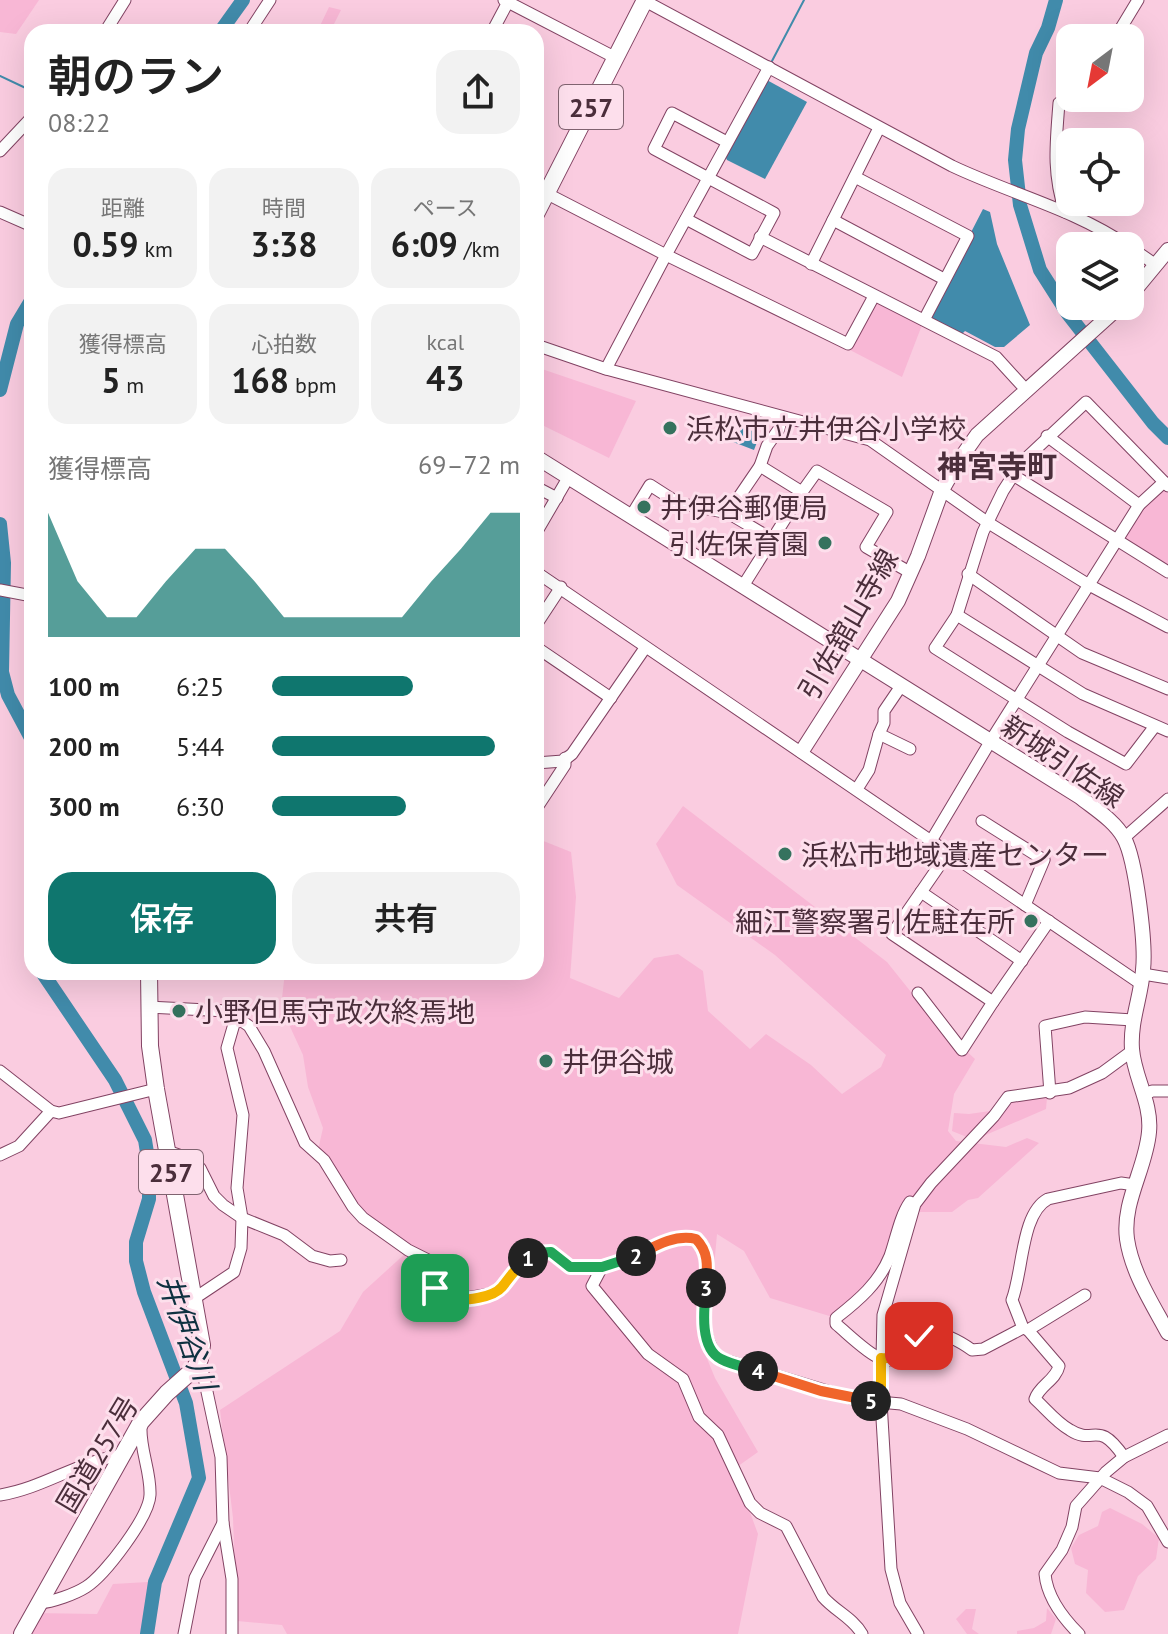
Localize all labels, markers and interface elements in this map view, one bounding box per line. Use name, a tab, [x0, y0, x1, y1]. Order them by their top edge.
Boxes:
north arrow	[1056, 24, 1144, 112]
map controls	[1056, 24, 1144, 320]
text: 朝のラン	[48, 47, 224, 104]
button: share	[436, 50, 520, 134]
road number: 257	[559, 85, 623, 129]
text: 08:22	[48, 106, 110, 139]
button: locate	[1056, 128, 1144, 216]
text: 距離	[101, 194, 145, 222]
text: 時間	[262, 194, 306, 222]
text: ペース	[413, 194, 478, 222]
text: 0.59	[72, 222, 139, 266]
text: 3:38	[251, 222, 317, 266]
text: 6:09	[391, 222, 458, 266]
button: layers	[1056, 232, 1144, 320]
text: km	[139, 235, 173, 263]
text: /km	[458, 235, 500, 263]
text: kcal	[427, 328, 464, 356]
text: 獲得標高	[79, 330, 167, 358]
text: 心拍数	[251, 330, 317, 358]
text: 43	[426, 356, 465, 400]
text: 5	[101, 358, 120, 402]
text: 168	[231, 358, 289, 402]
text: m	[120, 371, 144, 399]
text: bpm	[289, 371, 337, 399]
place label: 浜松市立井伊谷小学校	[686, 410, 966, 447]
marker: 浜松市立井伊谷小学校	[661, 419, 679, 437]
district label: 神宮寺町	[937, 446, 1057, 485]
text: 69–72 m	[418, 448, 520, 481]
text: 獲得標高	[48, 452, 152, 485]
place label: 井伊谷郵便局	[660, 489, 828, 526]
marker: 井伊谷郵便局	[635, 498, 653, 516]
place label: 引佐保育園	[669, 525, 809, 562]
marker: 引佐保育園	[816, 534, 834, 552]
street label: 引佐舘山寺線	[790, 542, 906, 706]
text: 100 m	[48, 670, 120, 703]
text: 6:25	[176, 670, 224, 703]
street label: 新城引佐線	[995, 707, 1131, 815]
text: 200 m	[48, 730, 120, 763]
text: 5:44	[176, 730, 224, 763]
text: 300 m	[48, 790, 120, 823]
text: 6:30	[176, 790, 224, 823]
place label: 浜松市地域遺産センター	[801, 836, 1109, 873]
marker: 浜松市地域遺産センター	[776, 845, 794, 863]
button: 保存	[48, 872, 276, 964]
button: 共有	[292, 872, 520, 964]
place label: 細江警察署引佐駐在所	[735, 903, 1015, 940]
marker: 細江警察署引佐駐在所	[1022, 912, 1040, 930]
place label: 小野但馬守政次終焉地	[195, 993, 475, 1030]
marker: 小野但馬守政次終焉地	[170, 1002, 188, 1020]
place label: 井伊谷城	[562, 1043, 674, 1080]
marker: 井伊谷城	[537, 1052, 555, 1070]
road number: 257	[139, 1150, 203, 1194]
pin: 2	[616, 1236, 656, 1276]
pin: 1	[508, 1238, 548, 1278]
text: 2	[630, 1242, 642, 1270]
text: 1	[522, 1244, 534, 1272]
pin	[401, 1254, 469, 1322]
icon: arrive	[413, 1266, 457, 1310]
pin: 3	[686, 1268, 726, 1308]
water label: 井伊谷川	[150, 1269, 227, 1398]
text: 3	[700, 1274, 712, 1302]
pin	[885, 1302, 953, 1370]
icon: check	[897, 1314, 941, 1358]
pin: 4	[738, 1351, 778, 1391]
text: 4	[752, 1357, 764, 1385]
pin: 5	[851, 1381, 891, 1421]
text: 5	[865, 1387, 877, 1415]
street label: 国道257号	[48, 1389, 146, 1519]

